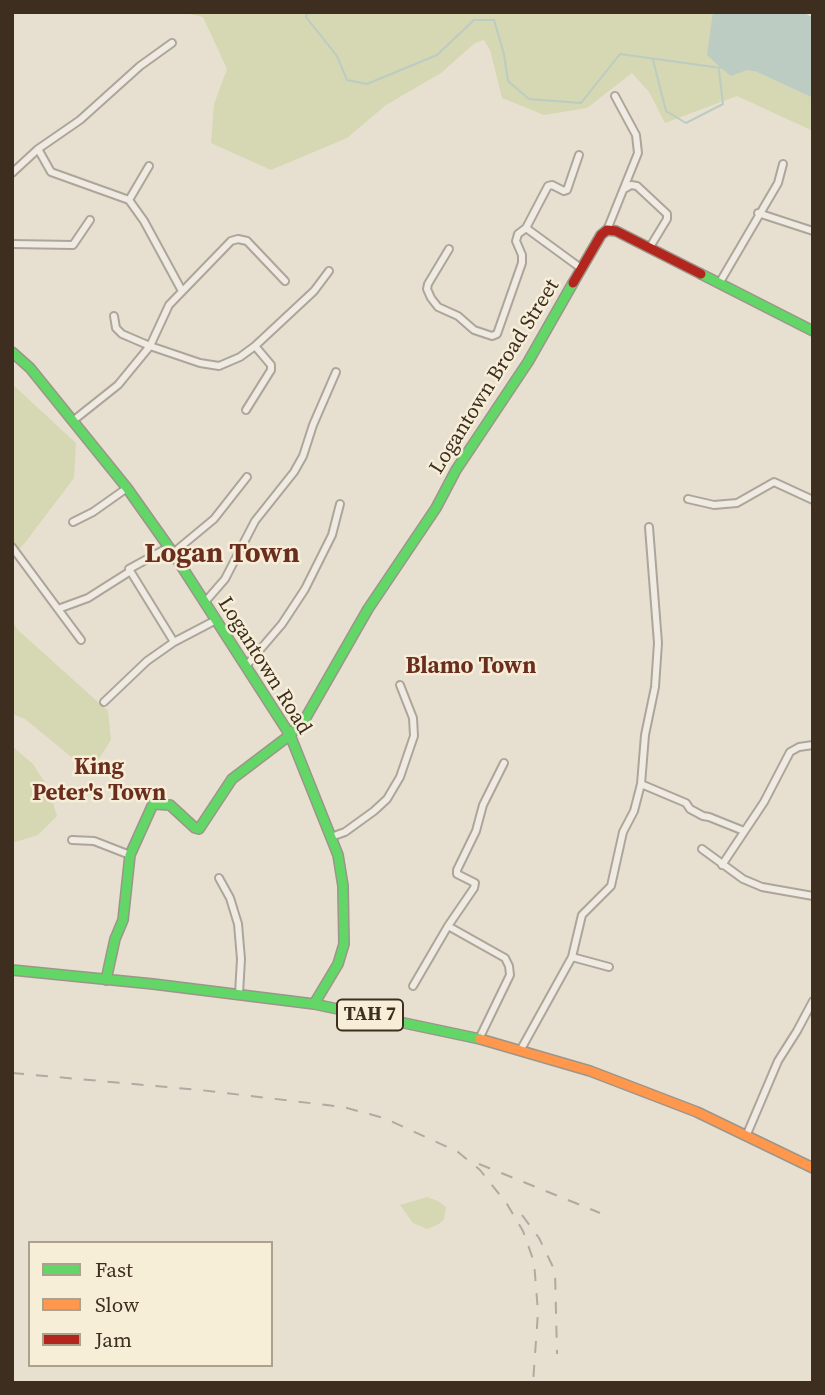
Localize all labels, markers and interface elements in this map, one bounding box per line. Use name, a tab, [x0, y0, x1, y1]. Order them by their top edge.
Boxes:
street label: Logantown Broad Street	[425, 275, 565, 479]
district label: Logan Town	[144, 538, 300, 572]
street label: Logantown Road	[212, 593, 316, 739]
district label: Blamo Town	[406, 653, 536, 681]
district label: King Peter's Town	[32, 754, 166, 808]
road number: TAH 7	[337, 1000, 403, 1030]
legend	[28, 1241, 273, 1367]
text: Fast	[95, 1255, 133, 1284]
text: Slow	[95, 1290, 139, 1319]
text: Jam	[95, 1325, 132, 1354]

